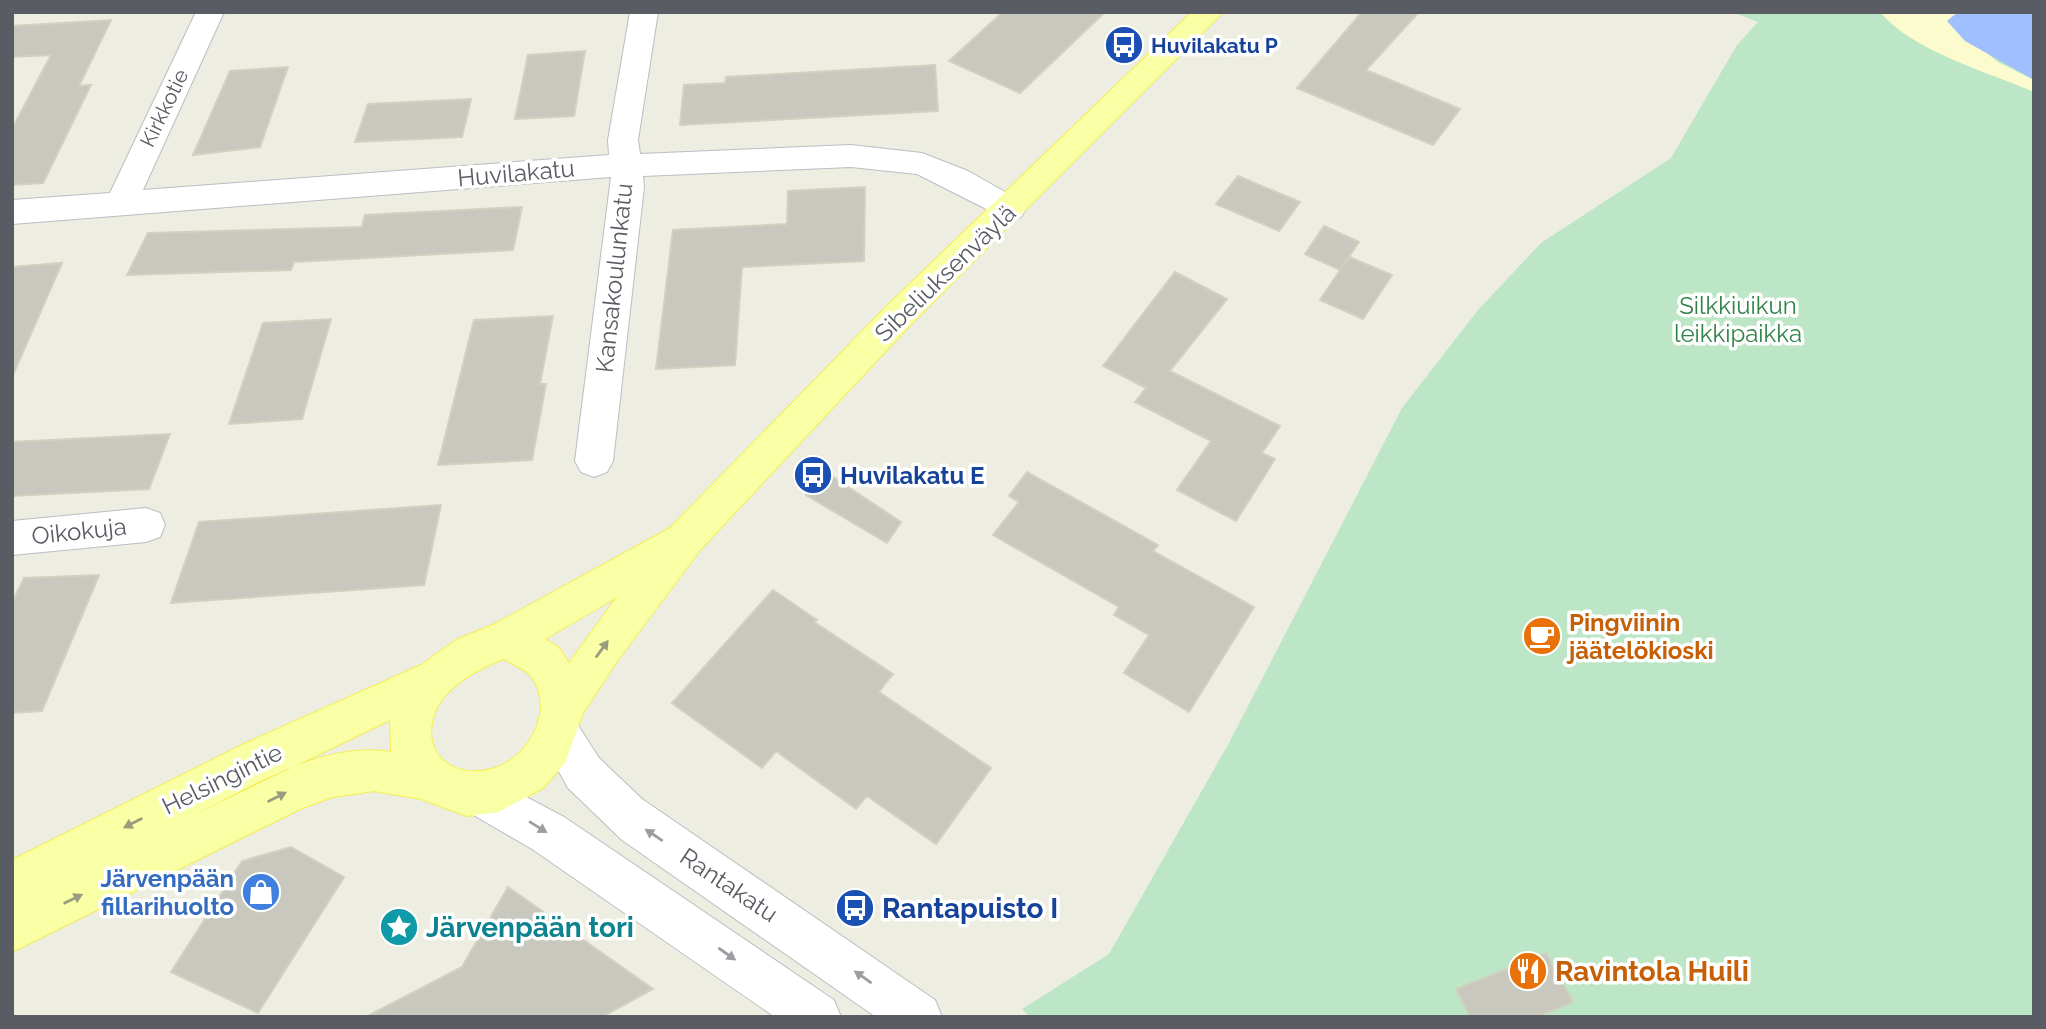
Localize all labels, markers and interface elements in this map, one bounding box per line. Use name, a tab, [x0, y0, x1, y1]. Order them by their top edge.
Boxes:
bus stop icon: Huvilakatu P	[1103, 24, 1145, 66]
place label: Huvilakatu P	[1151, 33, 1278, 58]
street label: Kirkkotie	[134, 65, 194, 151]
street label: Huvilakatu	[456, 153, 576, 193]
street label: Kansakoulunkatu	[590, 182, 638, 374]
street label: Sibeliuksenväylä	[869, 198, 1021, 348]
park label: Silkkiuikun leikkipaikka	[1674, 291, 1802, 348]
bus stop icon: Huvilakatu E	[792, 454, 834, 496]
place label: Huvilakatu E	[840, 461, 985, 490]
street label: Oikokuja	[30, 512, 128, 550]
place label: Pingviinin jäätelökioski	[1566, 608, 1714, 665]
cafe icon: Pingviinin jäätelökioski	[1521, 615, 1563, 657]
one-way arrow	[595, 640, 609, 658]
street label: Helsingintie	[157, 737, 287, 821]
one-way arrow	[267, 792, 287, 803]
one-way arrow	[123, 817, 143, 828]
one-way arrow	[529, 821, 548, 834]
one-way arrow	[645, 829, 664, 842]
street label: Rantakatu	[675, 842, 783, 928]
place label: Järvenpään fillarihuolto	[100, 864, 234, 921]
shop icon: Järvenpään fillarihuolto	[240, 871, 282, 913]
bus stop icon: Rantapuisto I	[834, 887, 876, 929]
place label: Rantapuisto I	[882, 892, 1058, 925]
one-way arrow	[63, 893, 83, 904]
place icon: Järvenpään tori	[378, 906, 420, 948]
place label: Järvenpään tori	[426, 911, 634, 944]
one-way arrow	[718, 947, 736, 961]
restaurant icon: Ravintola Huili	[1507, 950, 1549, 992]
place label: Ravintola Huili	[1555, 955, 1749, 988]
one-way arrow	[854, 970, 872, 984]

